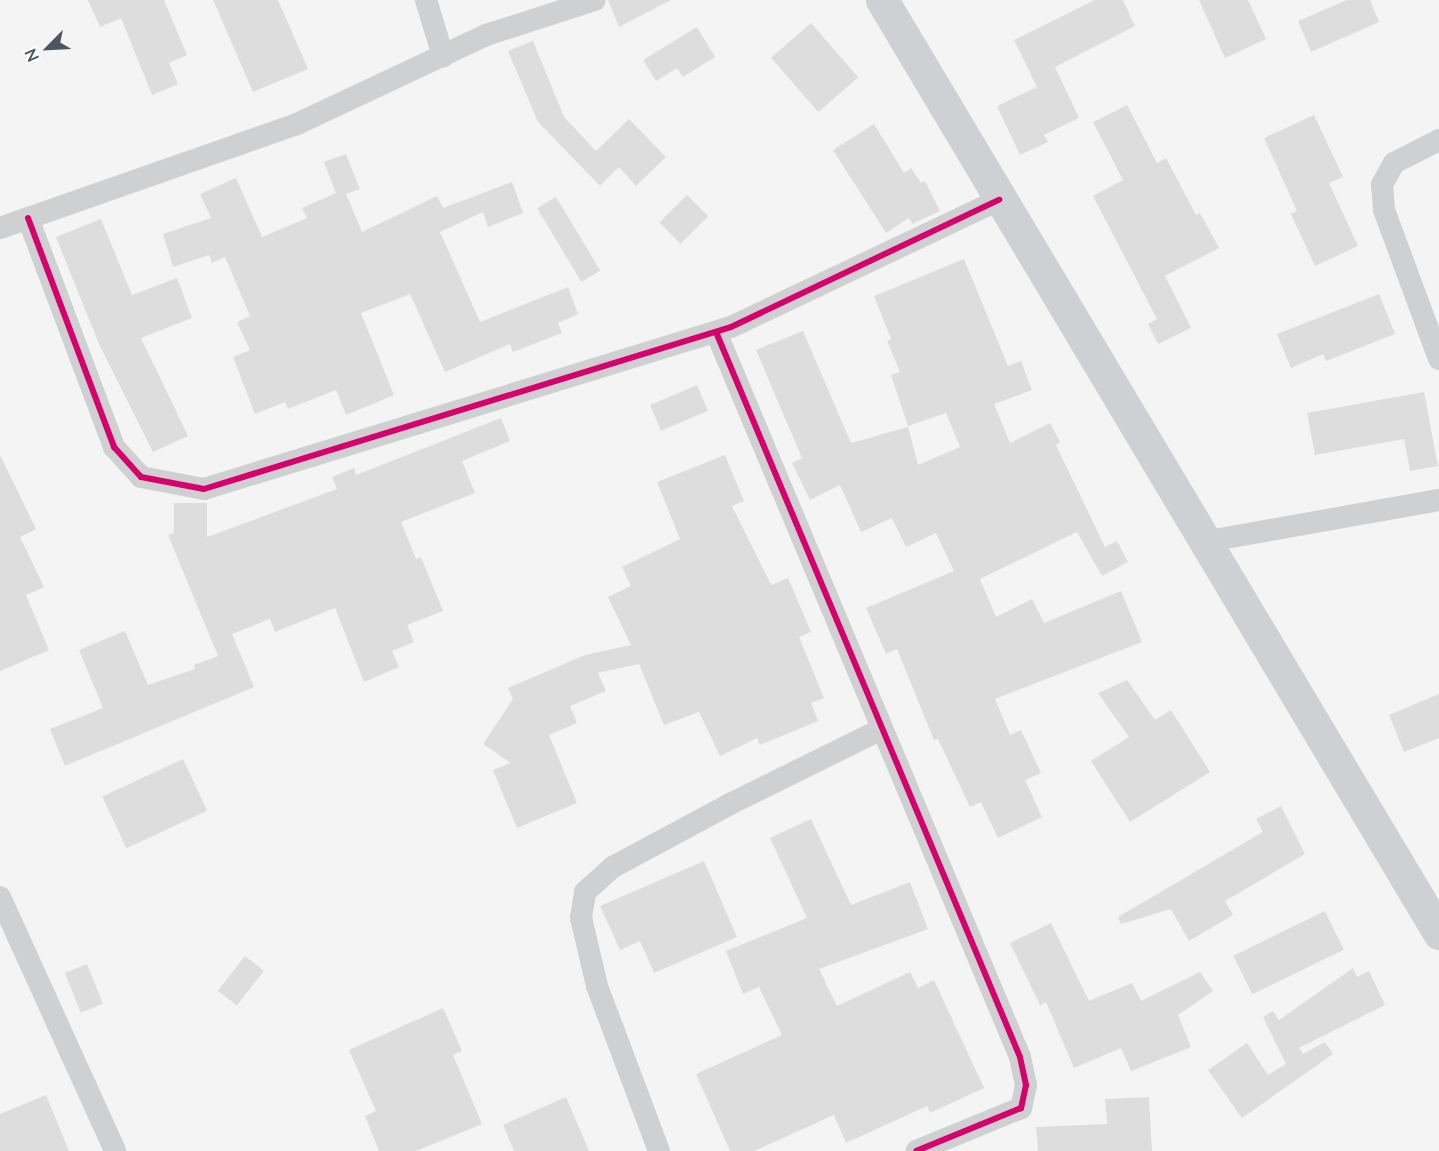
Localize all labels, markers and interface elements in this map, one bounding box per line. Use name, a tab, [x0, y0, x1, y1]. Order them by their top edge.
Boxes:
north arrow	[18, 18, 78, 78]
text: N	[20, 46, 42, 65]

